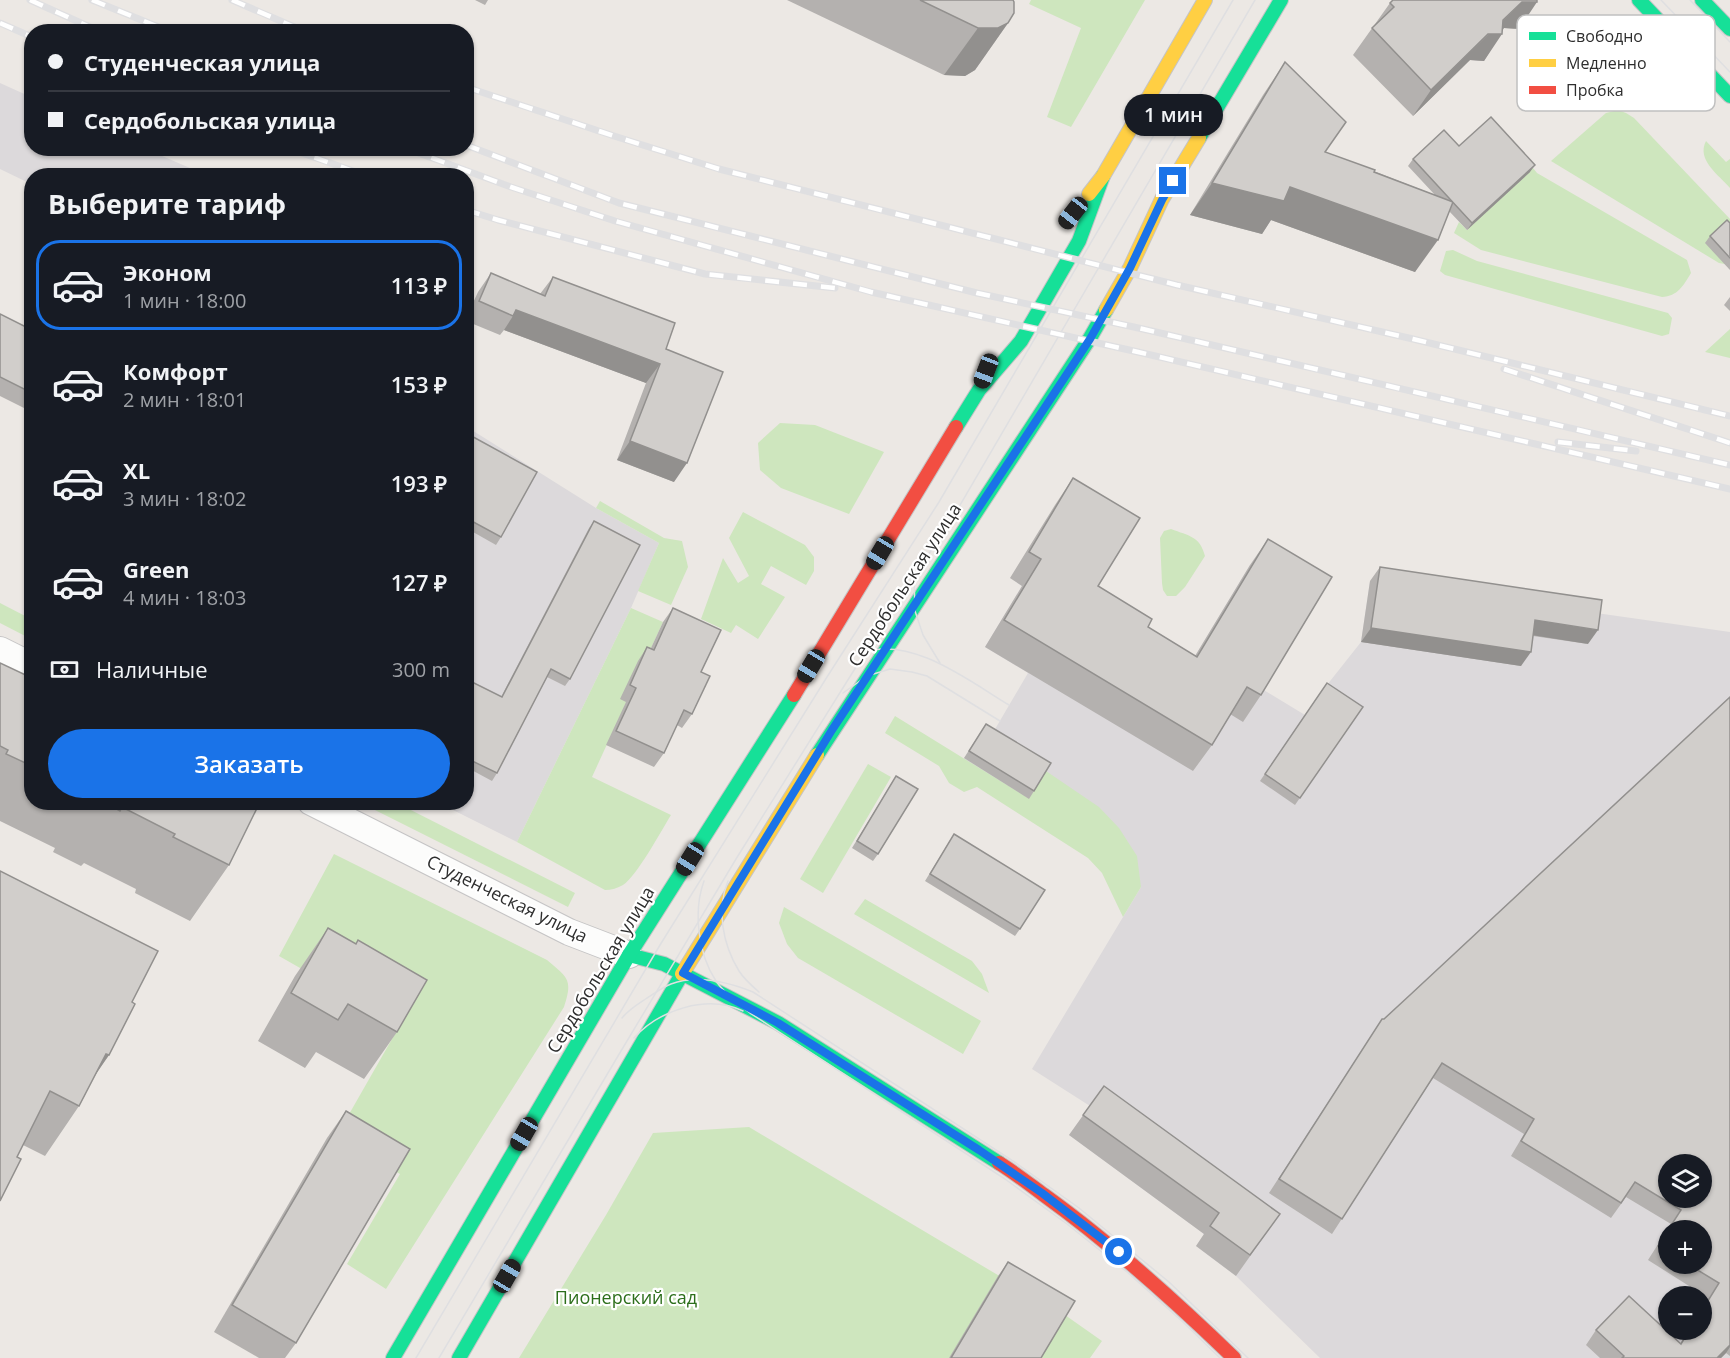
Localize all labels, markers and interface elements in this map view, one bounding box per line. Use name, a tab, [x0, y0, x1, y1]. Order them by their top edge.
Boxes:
legend	[1517, 15, 1715, 111]
text: Свободно	[1566, 25, 1643, 47]
text: Студенческая улица	[84, 47, 320, 77]
text: Медленно	[1566, 52, 1647, 74]
text: Пробка	[1566, 79, 1624, 101]
callout: 1 мин	[1124, 94, 1222, 136]
text: 1 мин	[1144, 101, 1203, 128]
text: Сердобольская улица	[84, 105, 336, 135]
route end	[1159, 167, 1186, 194]
text: Выберите тариф	[48, 185, 286, 222]
car	[1055, 193, 1091, 233]
text: Эконом	[123, 257, 212, 287]
icon: car	[51, 258, 105, 312]
text: 113 ₽	[391, 270, 447, 300]
text: 1 мин · 18:00	[123, 287, 246, 314]
car	[971, 351, 1001, 391]
text: Комфорт	[123, 356, 228, 386]
icon: car	[51, 357, 105, 411]
text: 153 ₽	[391, 369, 447, 399]
text: 2 мин · 18:01	[123, 386, 246, 413]
text: XL	[123, 455, 150, 485]
icon: car	[51, 456, 105, 510]
text: 193 ₽	[391, 468, 447, 498]
text: 3 мин · 18:02	[123, 485, 246, 512]
street label: Сердобольская улица	[842, 498, 966, 671]
car	[863, 533, 897, 573]
text: Green	[123, 554, 189, 584]
icon: car	[51, 555, 105, 609]
text: 127 ₽	[391, 567, 447, 597]
text: 4 мин · 18:03	[123, 584, 246, 611]
car	[794, 646, 828, 686]
icon: cash	[48, 653, 81, 686]
text: Наличные	[96, 654, 208, 684]
text: 300 m	[392, 656, 450, 683]
button: Заказать	[48, 729, 450, 798]
car	[673, 839, 707, 879]
street label: Студенческая улица	[423, 849, 592, 948]
street label: Сердобольская улица	[541, 882, 660, 1057]
car	[507, 1114, 541, 1154]
map controls	[1658, 1154, 1712, 1340]
button: layers	[1658, 1154, 1712, 1208]
button: +	[1658, 1220, 1712, 1274]
route start	[1105, 1238, 1132, 1265]
car	[490, 1256, 524, 1296]
park label: Пионерский сад	[555, 1285, 697, 1309]
button: −	[1658, 1286, 1712, 1340]

